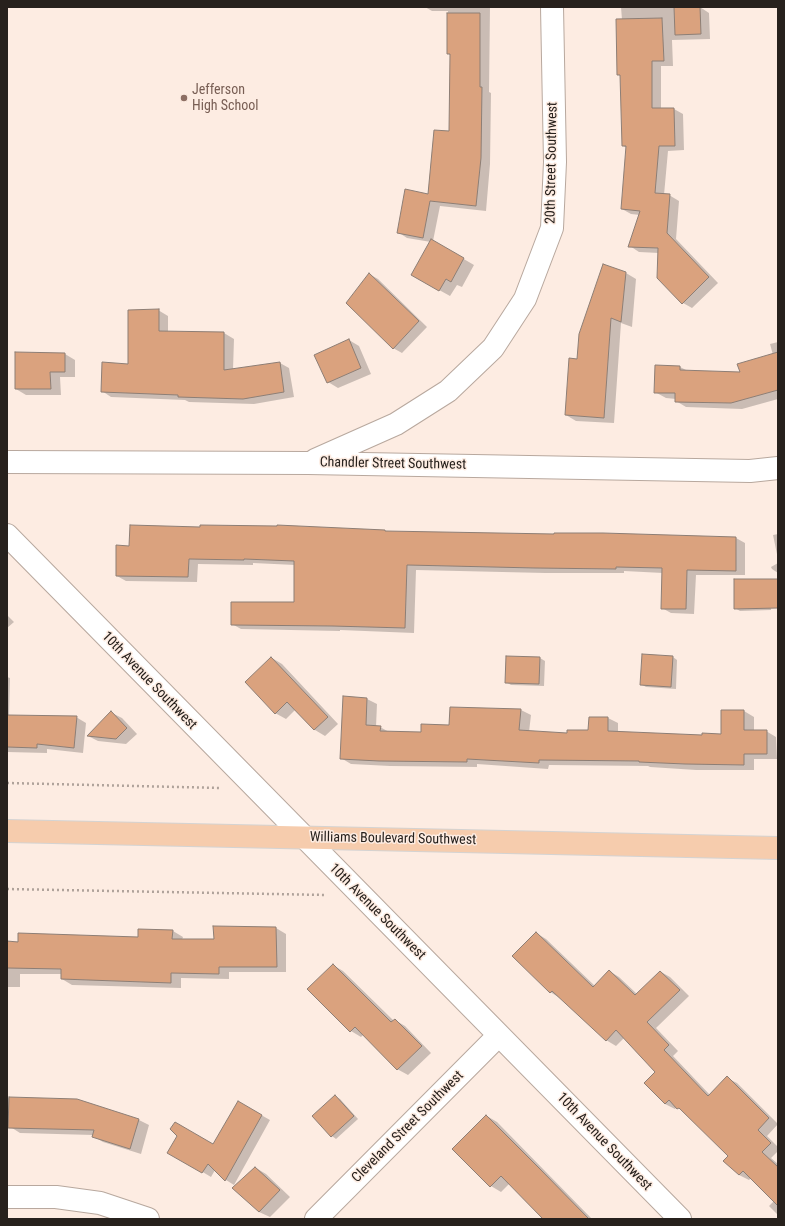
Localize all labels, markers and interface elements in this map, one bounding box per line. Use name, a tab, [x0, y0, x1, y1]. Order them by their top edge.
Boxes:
place label: Jefferson High School	[192, 82, 259, 114]
marker: Jefferson High School	[179, 93, 189, 103]
street label: 20th Street Southwest	[543, 102, 561, 224]
street label: Chandler Street Southwest	[320, 454, 466, 474]
street label: 10th Avenue Southwest	[98, 629, 200, 733]
street label: Williams Boulevard Southwest	[310, 829, 476, 849]
street label: 10th Avenue Southwest	[325, 860, 429, 964]
street label: Cleveland Street Southwest	[349, 1068, 467, 1186]
street label: 10th Avenue Southwest	[553, 1090, 655, 1194]

